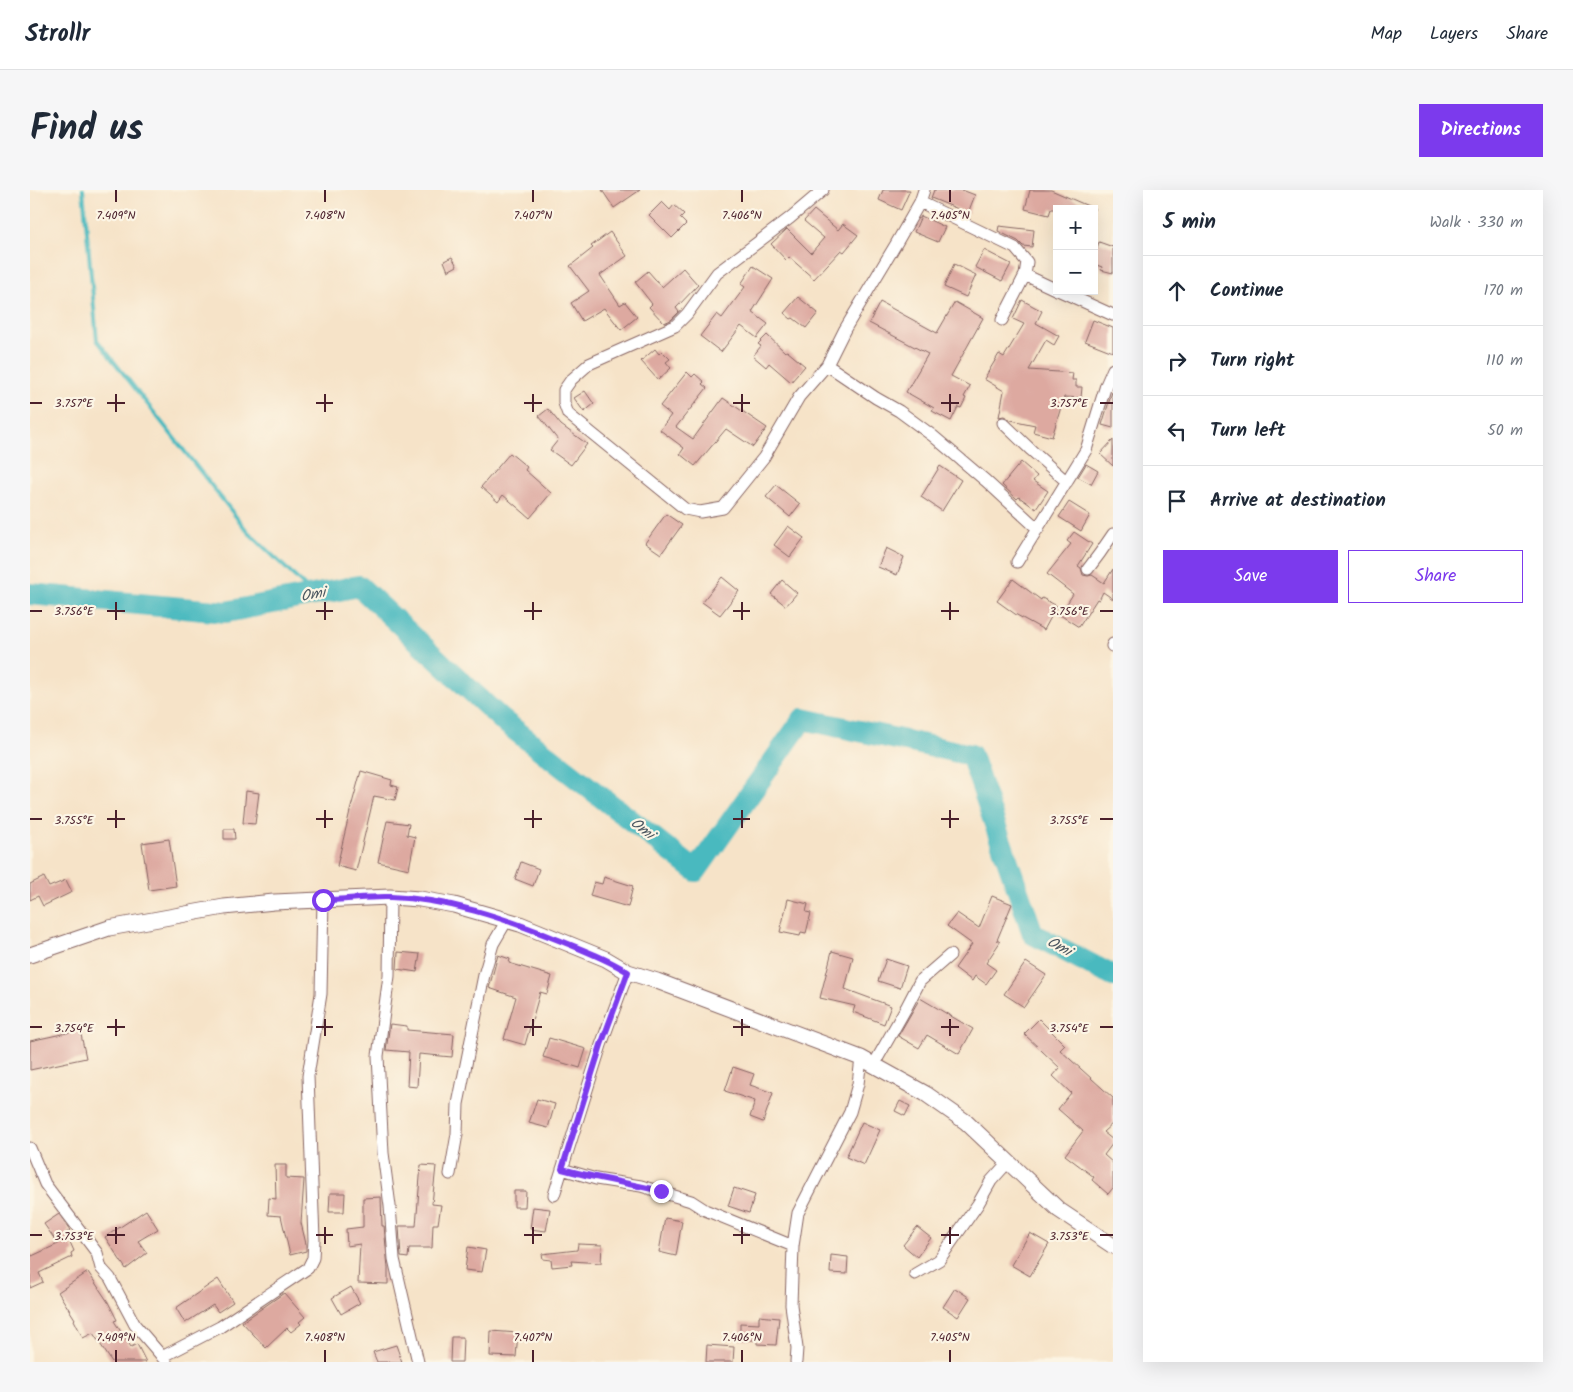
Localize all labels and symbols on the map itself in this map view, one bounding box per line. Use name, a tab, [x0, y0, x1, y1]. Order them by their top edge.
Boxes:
text: 7.409°N	[96, 206, 136, 225]
text: 7.408°N	[305, 206, 345, 225]
text: 7.407°N	[514, 206, 552, 225]
text: 7.406°N	[722, 206, 762, 225]
text: 7.405°N	[930, 206, 970, 225]
text: 3.757°E	[55, 394, 94, 413]
text: 3.757°E	[1050, 394, 1089, 413]
water label: Omi	[299, 580, 331, 609]
text: 3.756°E	[54, 602, 95, 621]
text: 3.756°E	[1049, 602, 1090, 621]
text: 3.755°E	[54, 811, 95, 830]
text: 3.755°E	[1049, 811, 1090, 830]
water label: Omi	[625, 812, 662, 848]
route start	[312, 889, 335, 912]
water label: Omi	[1042, 931, 1079, 965]
text: 3.754°E	[54, 1019, 95, 1038]
text: 3.754°E	[1049, 1019, 1090, 1038]
route end	[650, 1180, 673, 1203]
text: 3.753°E	[54, 1227, 95, 1246]
text: 3.753°E	[1049, 1227, 1090, 1246]
text: 7.409°N	[96, 1328, 136, 1347]
text: 7.408°N	[305, 1328, 345, 1347]
text: 7.407°N	[514, 1328, 552, 1347]
text: 7.406°N	[722, 1328, 762, 1347]
text: 7.405°N	[930, 1328, 970, 1347]

